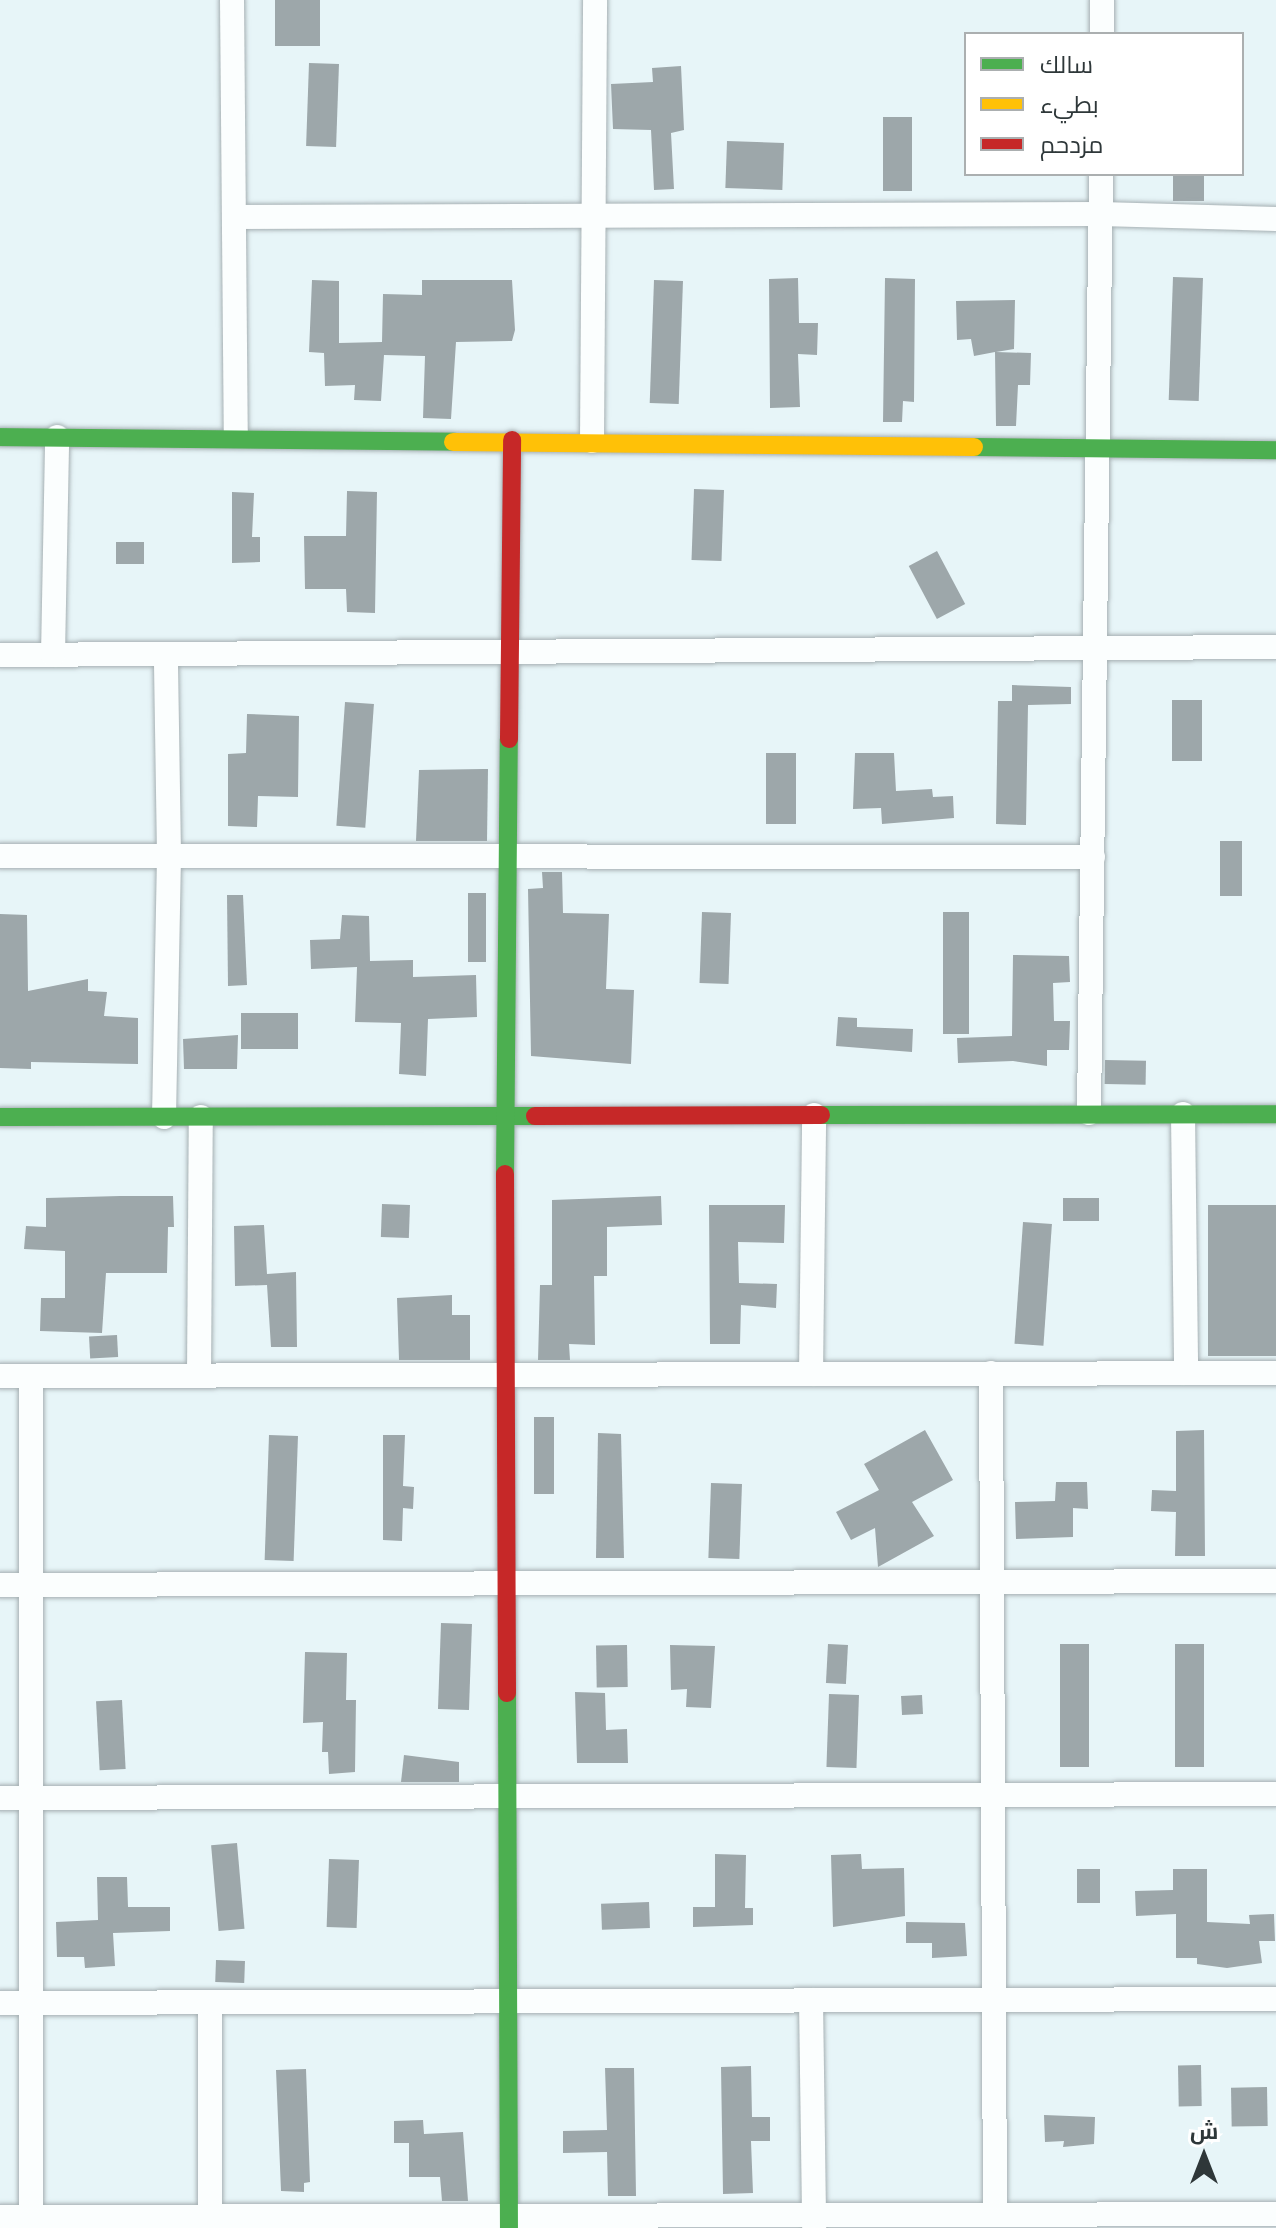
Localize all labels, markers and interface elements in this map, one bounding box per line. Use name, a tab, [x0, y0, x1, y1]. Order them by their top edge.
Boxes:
legend	[964, 32, 1244, 176]
text: سالك	[1040, 51, 1093, 78]
text: بطيء	[1040, 91, 1099, 118]
text: مزدحم	[1040, 131, 1103, 158]
north arrow	[1164, 2116, 1244, 2196]
text: ش	[1190, 2119, 1218, 2144]

